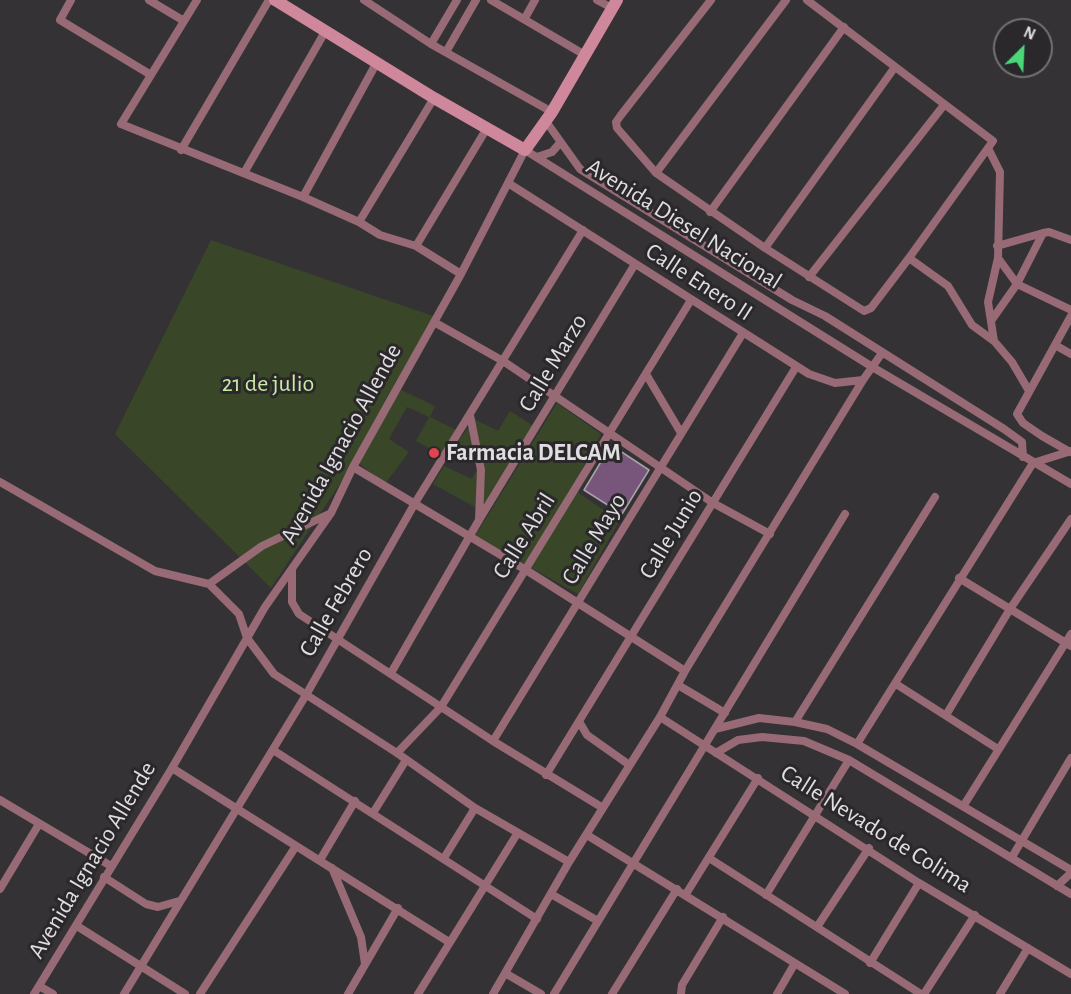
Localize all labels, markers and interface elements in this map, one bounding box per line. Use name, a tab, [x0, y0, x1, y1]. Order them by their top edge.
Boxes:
north arrow	[993, 18, 1053, 78]
text: N	[1021, 24, 1038, 43]
street label: Avenida Diesel Nacional	[581, 152, 787, 296]
street label: Calle Enero II	[640, 237, 758, 327]
street label: Calle Marzo	[513, 309, 593, 417]
street label: Avenida Ignacio Allende	[274, 339, 408, 549]
park label: 21 de julio	[222, 370, 314, 398]
place label: Farmacia DELCAM	[446, 439, 621, 467]
marker: Farmacia DELCAM	[427, 446, 441, 460]
street label: Calle Junio	[633, 484, 709, 584]
street label: Calle Abril	[486, 488, 562, 584]
street label: Calle Mayo	[555, 488, 633, 590]
street label: Calle Febrero	[293, 542, 379, 662]
street label: Avenida Ignacio Allende	[22, 756, 162, 964]
street label: Calle Nevado de Colima	[775, 759, 977, 899]

